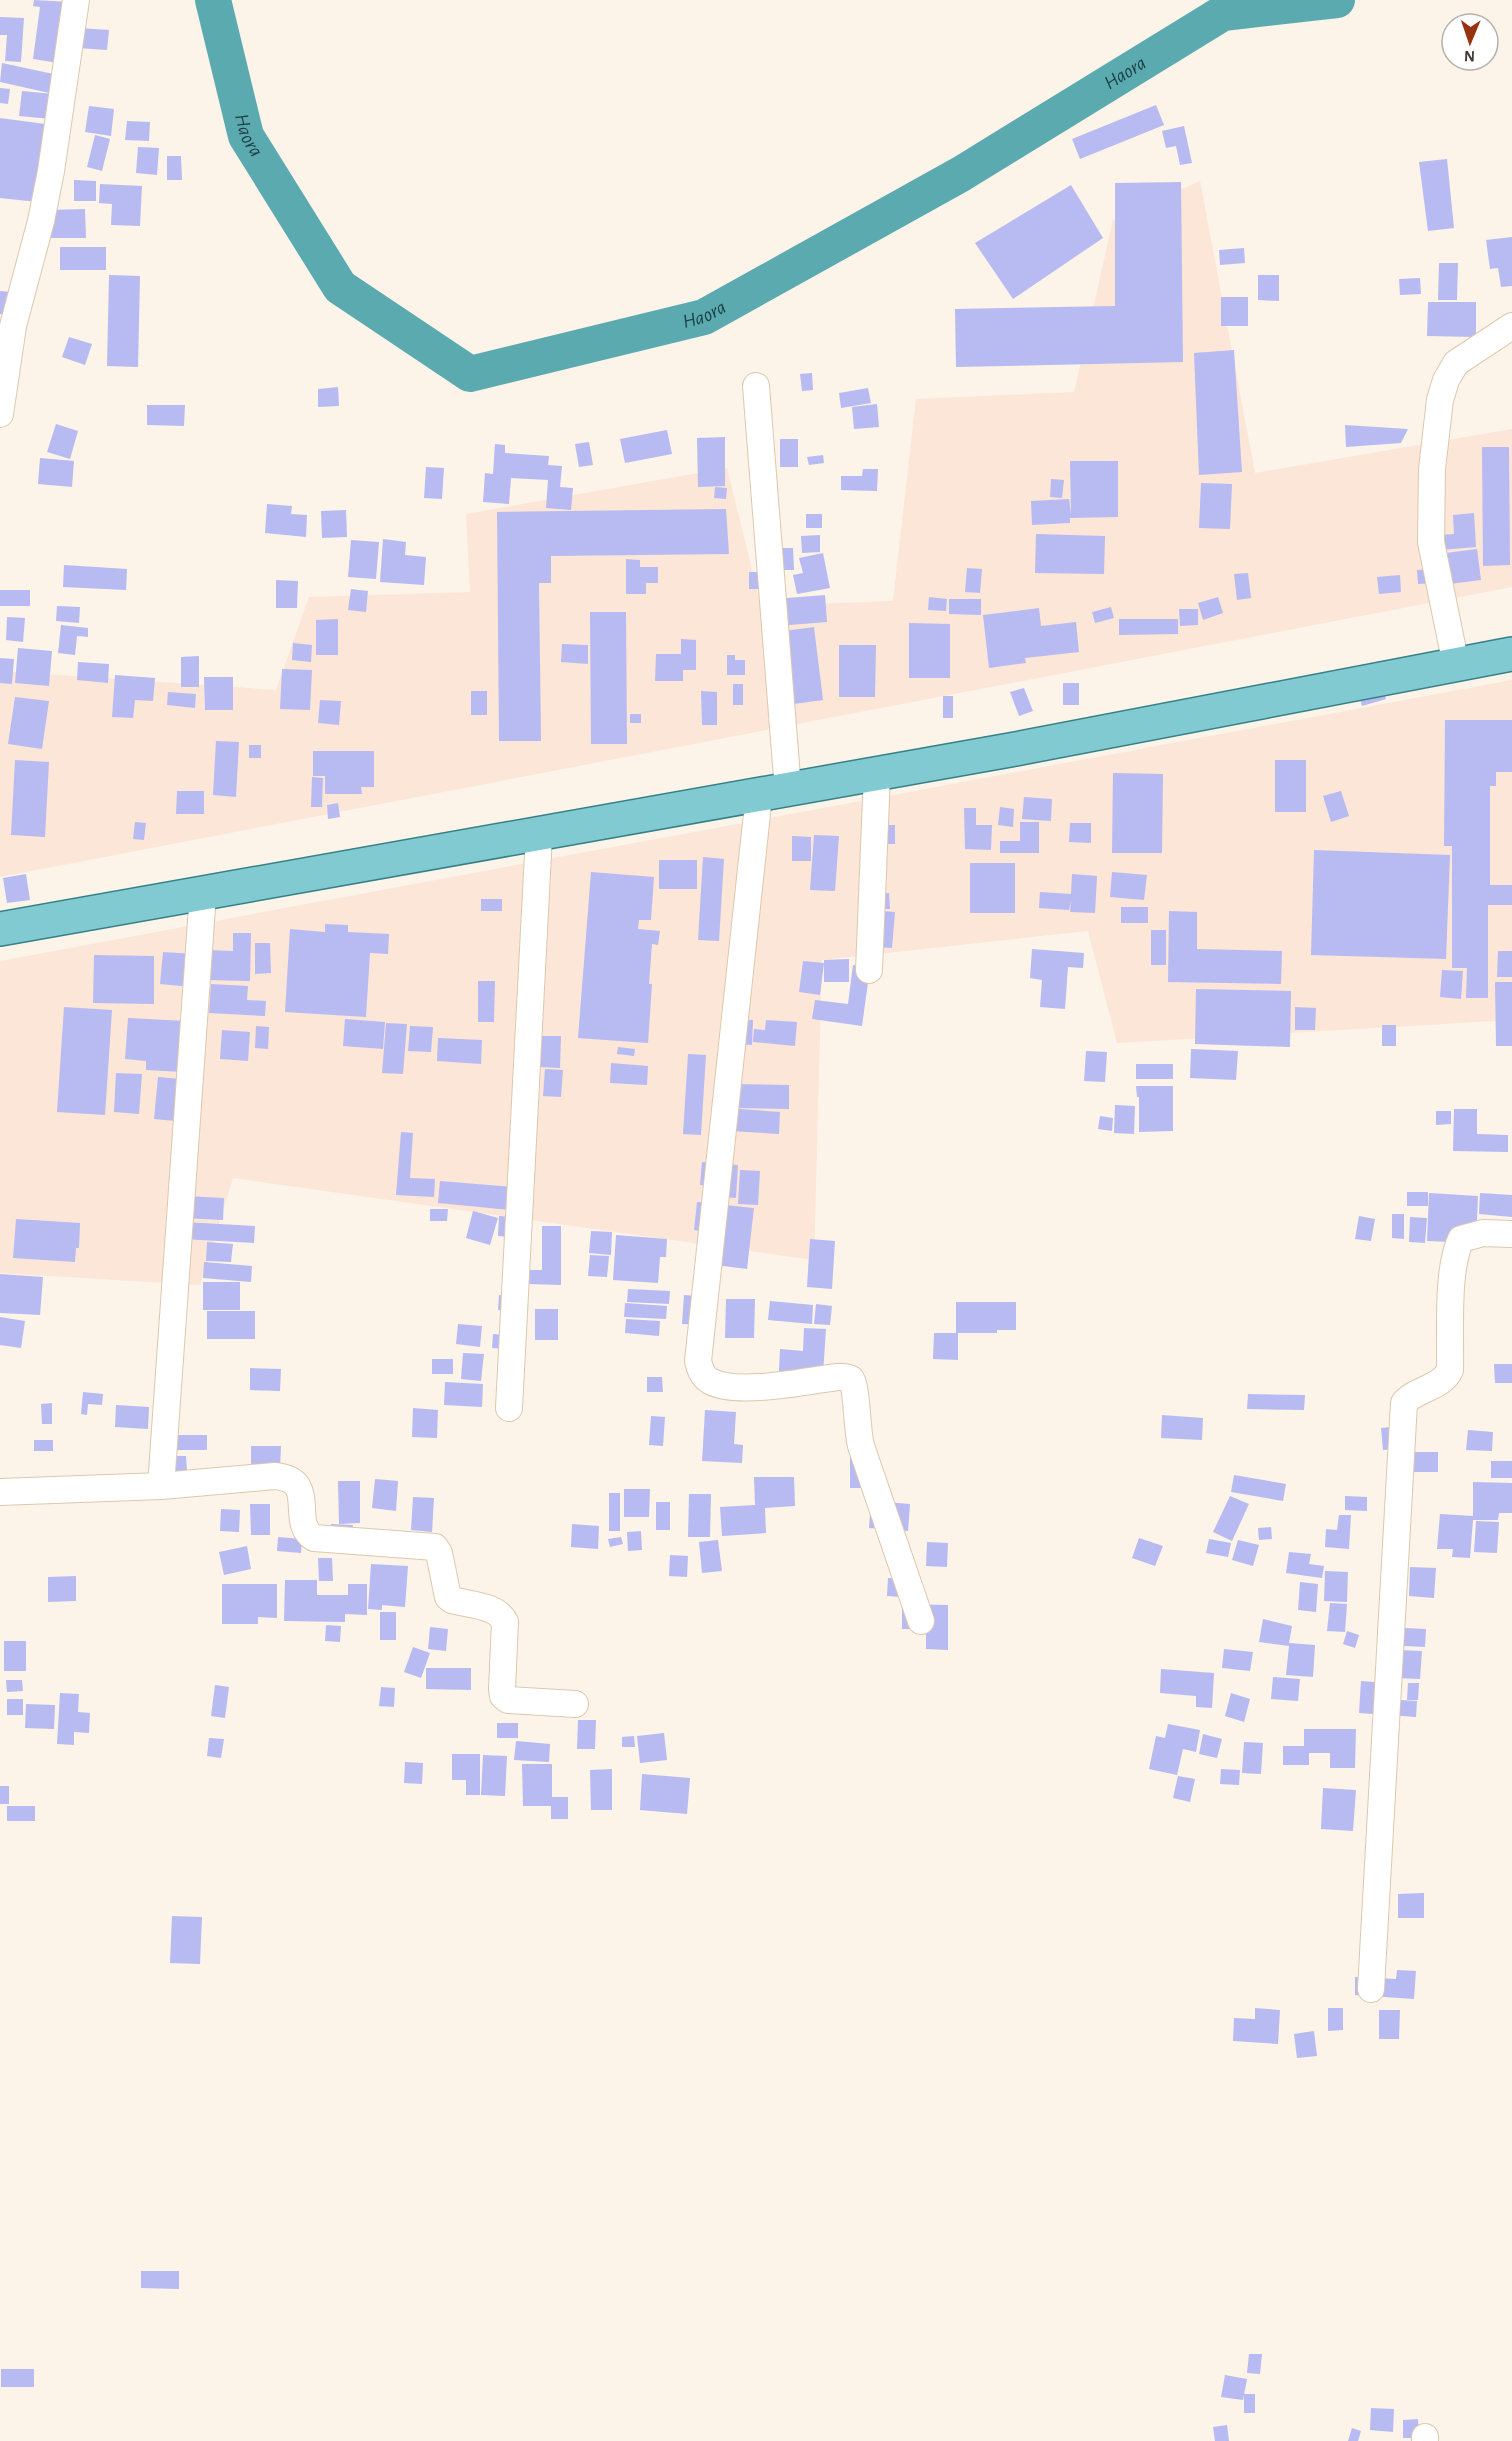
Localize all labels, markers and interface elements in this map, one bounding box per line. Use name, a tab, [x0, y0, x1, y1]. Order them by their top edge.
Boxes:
north arrow	[1440, 12, 1500, 72]
text: N	[1464, 48, 1475, 64]
water label: Haora	[1101, 53, 1150, 93]
water label: Haora	[231, 112, 266, 160]
water label: Haora	[681, 297, 729, 332]

